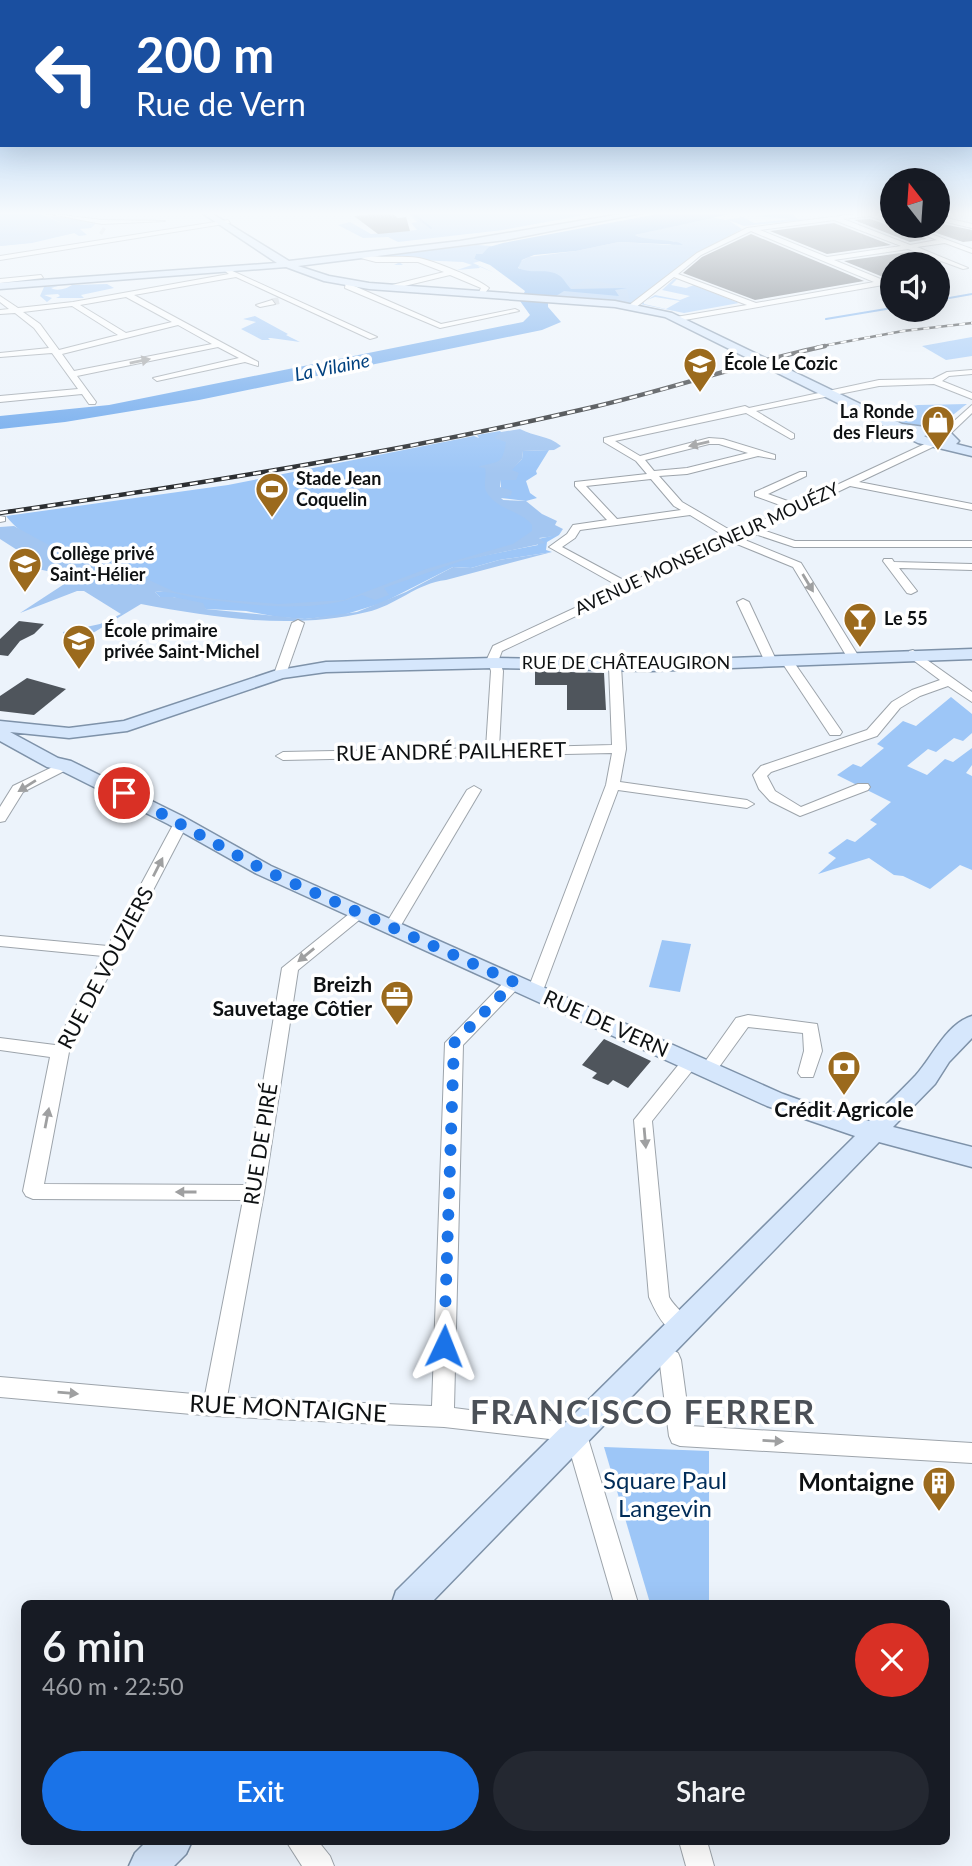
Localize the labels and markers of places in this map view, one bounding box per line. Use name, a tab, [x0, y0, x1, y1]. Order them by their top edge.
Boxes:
school or university icon: École Le Cozic	[681, 345, 719, 394]
place label: École Le Cozic	[724, 352, 838, 374]
place label: La Ronde des Fleurs	[833, 400, 914, 443]
shop icon: La Ronde des Fleurs	[919, 403, 957, 452]
place label: Stade Jean Coquelin	[296, 467, 381, 510]
sports icon: Stade Jean Coquelin	[253, 470, 291, 519]
place label: Collège privé Saint-Hélier	[50, 542, 155, 585]
school or university icon: Collège privé Saint-Hélier	[6, 545, 44, 594]
bar icon: Le 55	[841, 600, 879, 649]
place label: Le 55	[884, 607, 928, 629]
place label: École primaire privée Saint-Michel	[104, 619, 260, 662]
school or university icon: École primaire privée Saint-Michel	[60, 622, 98, 671]
pin	[94, 763, 154, 823]
place label: Breizh Sauvetage Côtier	[212, 971, 372, 1020]
office icon: Breizh Sauvetage Côtier	[378, 978, 416, 1027]
bank icon: Crédit Agricole	[825, 1048, 863, 1097]
place label: Crédit Agricole	[774, 1096, 914, 1121]
building icon: Montaigne	[920, 1464, 958, 1513]
place label: Montaigne	[798, 1467, 914, 1496]

